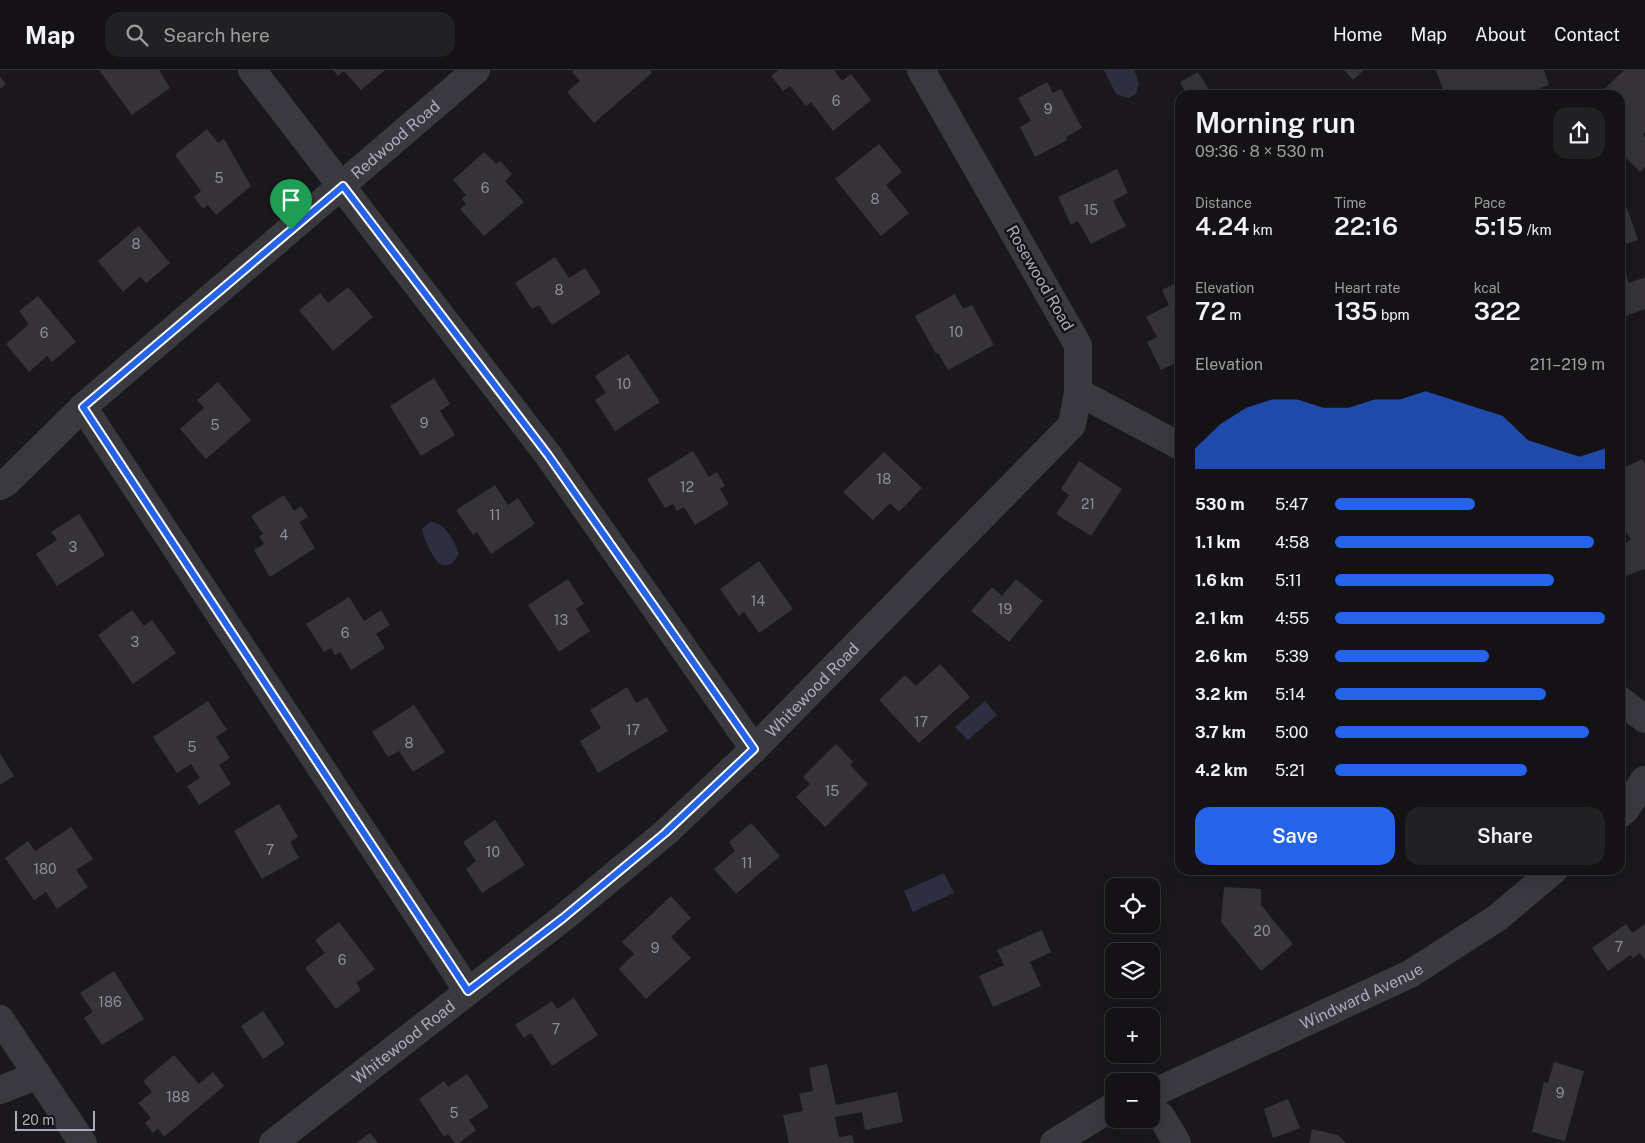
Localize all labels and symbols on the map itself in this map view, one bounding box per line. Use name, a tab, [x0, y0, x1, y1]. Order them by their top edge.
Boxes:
house number: 6	[832, 93, 841, 109]
street label: Redwood Road	[347, 96, 443, 183]
house number: 9	[1044, 101, 1053, 117]
house number: 5	[215, 170, 224, 186]
pin	[270, 179, 312, 230]
house number: 6	[481, 180, 490, 196]
house number: 8	[870, 191, 880, 207]
house number: 15	[1084, 202, 1098, 218]
street label: Rosewood Road	[1002, 222, 1078, 334]
house number: 8	[131, 236, 141, 252]
house number: 8	[554, 282, 564, 298]
house number: 10	[949, 324, 963, 340]
house number: 6	[40, 325, 49, 341]
house number: 10	[617, 376, 631, 392]
house number: 9	[420, 415, 429, 431]
house number: 5	[211, 417, 220, 433]
house number: 18	[877, 471, 891, 487]
house number: 12	[680, 479, 694, 495]
house number: 21	[1081, 496, 1095, 512]
house number: 11	[489, 507, 501, 523]
house number: 4	[280, 527, 289, 543]
house number: 3	[69, 539, 78, 555]
house number: 14	[751, 593, 765, 609]
house number: 19	[998, 601, 1012, 617]
house number: 13	[554, 612, 568, 628]
house number: 6	[341, 625, 350, 641]
house number: 3	[131, 634, 140, 650]
street label: Whitewood Road	[761, 639, 863, 741]
house number: 17	[914, 714, 928, 730]
house number: 17	[626, 722, 640, 738]
house number: 8	[404, 735, 414, 751]
house number: 5	[188, 739, 197, 755]
house number: 15	[825, 783, 839, 799]
house number: 7	[266, 842, 274, 858]
house number: 10	[486, 844, 500, 860]
house number: 11	[741, 855, 753, 871]
house number: 180	[33, 861, 57, 877]
house number: 20	[1254, 923, 1270, 939]
house number: 7	[1615, 939, 1623, 955]
house number: 9	[651, 940, 660, 956]
house number: 6	[338, 952, 347, 968]
street label: Windward Avenue	[1297, 959, 1426, 1033]
house number: 186	[98, 994, 122, 1010]
street label: Whitewood Road	[348, 996, 459, 1088]
house number: 7	[552, 1021, 560, 1037]
house number: 9	[1556, 1085, 1565, 1101]
house number: 188	[166, 1089, 190, 1105]
house number: 5	[450, 1105, 459, 1121]
scale bar	[15, 1108, 95, 1131]

